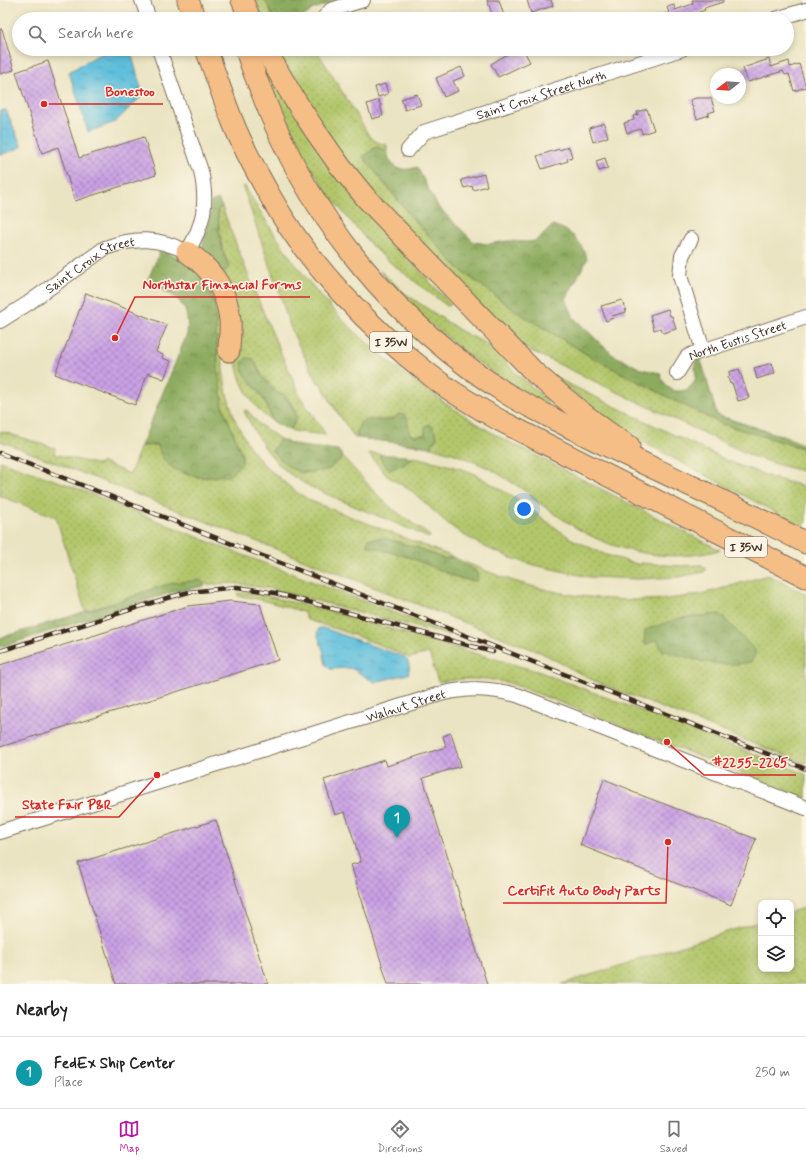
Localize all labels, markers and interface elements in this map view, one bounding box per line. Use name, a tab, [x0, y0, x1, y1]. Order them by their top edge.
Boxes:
search box	[12, 12, 794, 56]
icon: search	[26, 23, 48, 45]
text: Search here	[58, 24, 134, 44]
street label: Saint Croix Street North	[474, 67, 609, 125]
north arrow	[710, 68, 746, 104]
callout: Bonestoo	[97, 78, 163, 104]
text: Bonestoo	[105, 83, 155, 101]
street label: Saint Croix Street	[42, 234, 136, 298]
callout: Northstar Financial Forms	[135, 271, 310, 297]
text: Northstar Financial Forms	[143, 276, 302, 294]
street label: North Eustis Street	[686, 317, 789, 365]
road number: I 35W	[370, 332, 412, 352]
your location	[514, 499, 534, 519]
road number: I 35W	[725, 537, 767, 557]
street label: Walnut Street	[364, 686, 448, 727]
callout: #2255-2265	[704, 749, 796, 775]
text: #2255-2265	[711, 754, 789, 772]
callout: State Fair P&R	[15, 791, 119, 817]
text: State Fair P&R	[22, 796, 112, 814]
pin: 1	[384, 805, 410, 838]
callout: CertiFit Auto Body Parts	[503, 877, 666, 903]
text: CertiFit Auto Body Parts	[507, 882, 661, 900]
map controls	[758, 900, 794, 972]
button: locate	[758, 900, 794, 936]
button: layers	[758, 936, 794, 972]
text: Nearby	[16, 999, 68, 1021]
text: FedEx Ship Center	[54, 1054, 175, 1074]
text: 1	[26, 1064, 32, 1081]
text: 250 m	[755, 1064, 790, 1081]
text: Place	[54, 1074, 83, 1091]
tab: Map	[118, 1118, 140, 1156]
tab: Directions	[377, 1118, 423, 1156]
tab: Saved	[660, 1118, 687, 1156]

